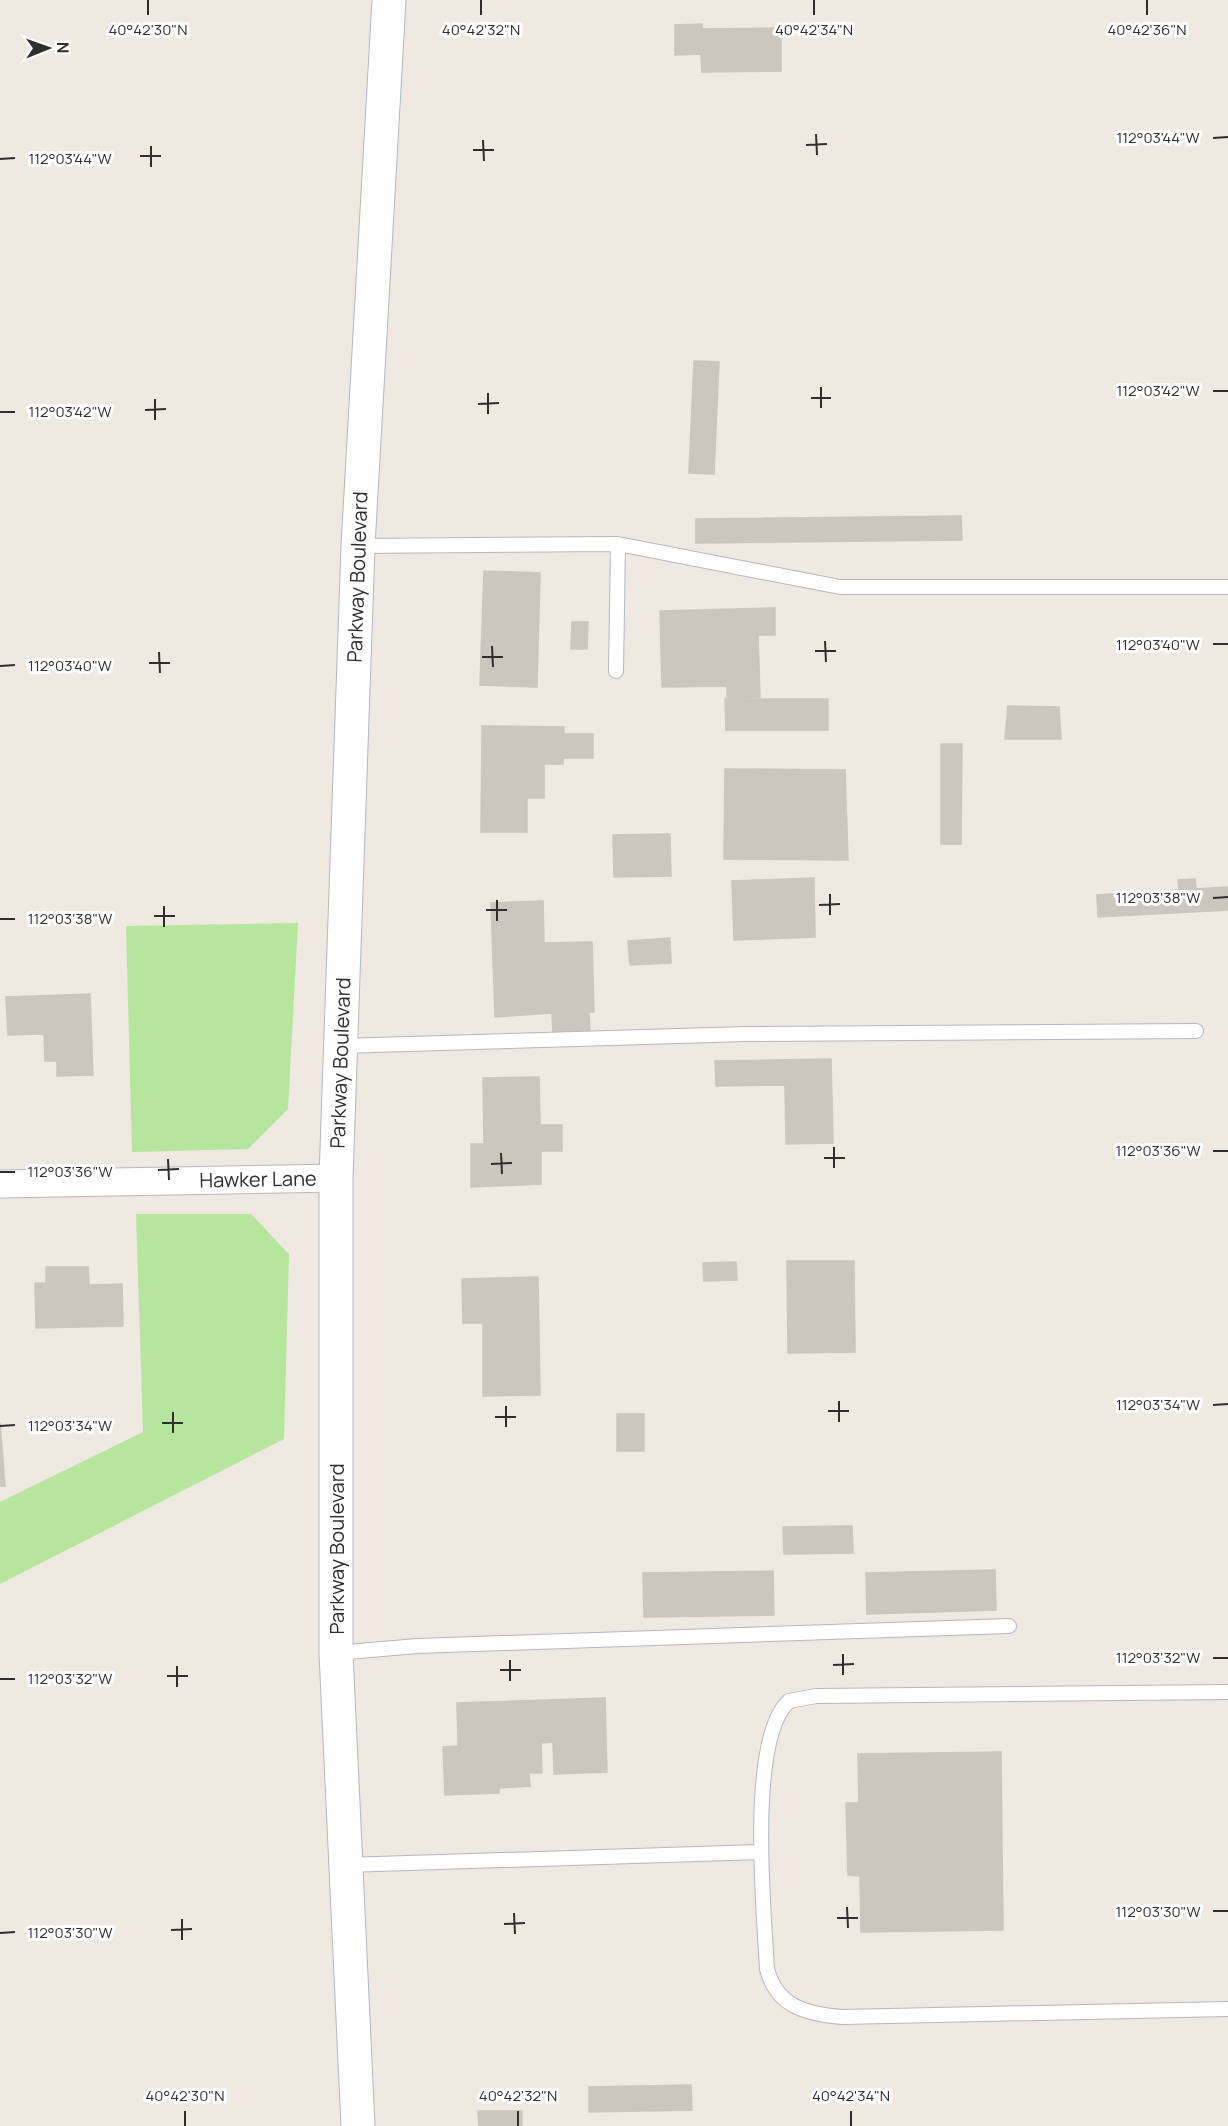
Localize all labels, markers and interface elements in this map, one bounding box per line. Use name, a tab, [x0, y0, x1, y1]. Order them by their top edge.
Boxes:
north arrow	[18, 18, 78, 78]
text: 40°42'30"N	[109, 19, 187, 40]
text: 40°42'32"N	[442, 19, 520, 40]
text: 40°42'34"N	[775, 19, 853, 40]
text: 40°42'36"N	[1107, 19, 1187, 40]
text: N	[52, 42, 74, 54]
text: 112°03'44"W	[1116, 127, 1200, 148]
text: 112°03'44"W	[28, 148, 112, 169]
text: 112°03'42"W	[1116, 380, 1200, 401]
text: 112°03'42"W	[28, 401, 112, 422]
street label: Parkway Boulevard	[341, 491, 373, 663]
text: 112°03'40"W	[1116, 634, 1200, 655]
text: 112°03'40"W	[28, 655, 112, 676]
text: 112°03'38"W	[1116, 887, 1200, 908]
text: 112°03'38"W	[28, 908, 112, 929]
street label: Parkway Boulevard	[324, 977, 356, 1149]
text: 112°03'36"W	[1115, 1140, 1201, 1161]
text: 112°03'36"W	[27, 1161, 113, 1182]
street label: Hawker Lane	[199, 1164, 317, 1194]
text: 112°03'34"W	[1116, 1394, 1200, 1415]
text: 112°03'34"W	[28, 1415, 112, 1436]
street label: Parkway Boulevard	[323, 1463, 350, 1635]
text: 112°03'32"W	[1116, 1647, 1200, 1668]
text: 112°03'32"W	[28, 1668, 112, 1689]
text: 112°03'30"W	[1115, 1901, 1201, 1922]
text: 112°03'30"W	[27, 1922, 113, 1943]
text: 40°42'30"N	[146, 2085, 224, 2106]
text: 40°42'32"N	[479, 2085, 557, 2106]
text: 40°42'34"N	[812, 2085, 890, 2106]

